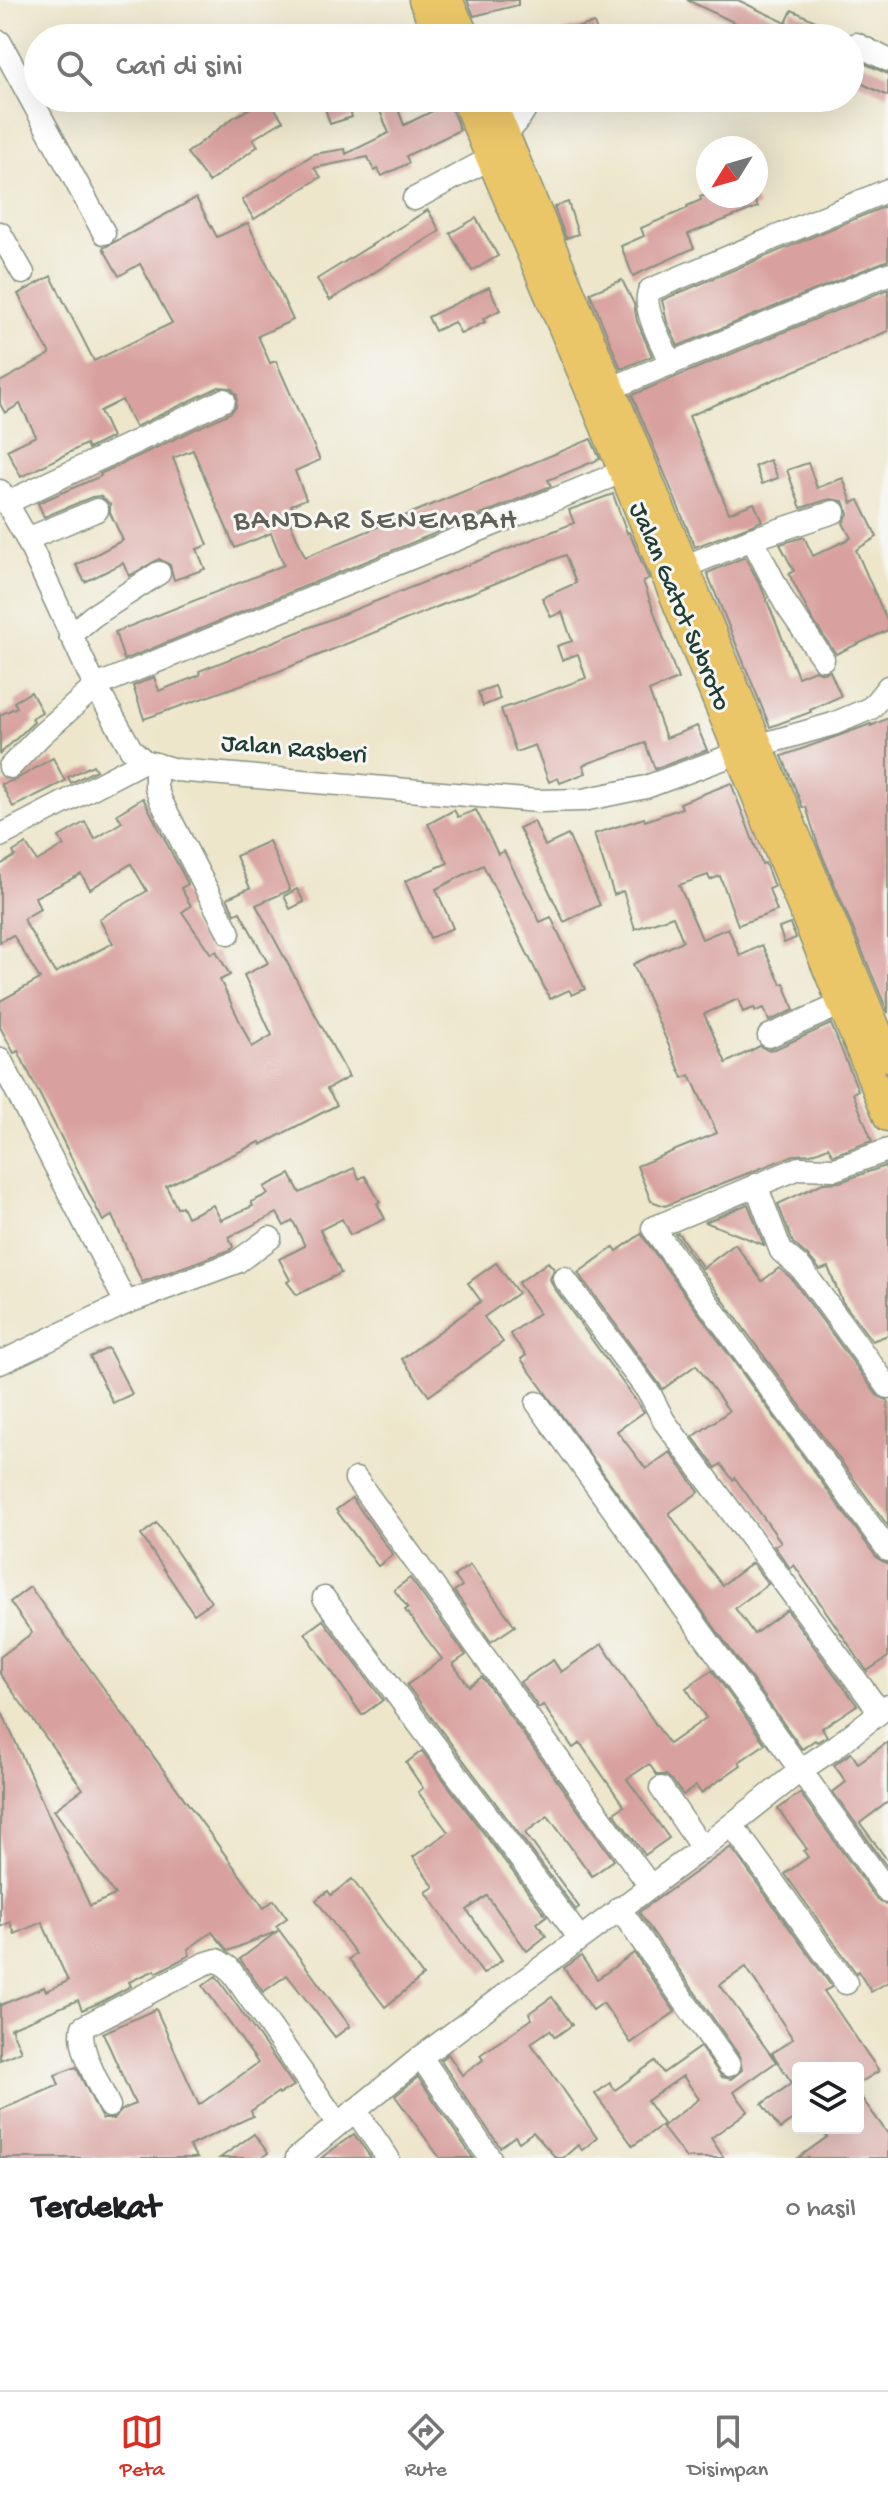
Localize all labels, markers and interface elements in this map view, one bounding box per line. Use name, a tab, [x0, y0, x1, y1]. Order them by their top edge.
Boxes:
search box	[24, 24, 864, 112]
icon: search	[52, 46, 96, 90]
text: Cari di sini	[116, 51, 243, 86]
north arrow	[696, 136, 768, 208]
street label: Jalan Gatot Subroto	[620, 498, 736, 716]
district label: BANDAR SENEMBAH	[233, 505, 518, 540]
street label: Jalan Rasberi	[220, 729, 368, 773]
map controls	[792, 2062, 864, 2134]
button: layers	[792, 2062, 864, 2134]
text: Terdekat	[32, 2190, 160, 2230]
text: 0 hasil	[786, 2195, 856, 2226]
tab: Peta	[120, 2410, 164, 2484]
tab: Rute	[404, 2410, 448, 2484]
tab: Disimpan	[687, 2410, 768, 2484]

